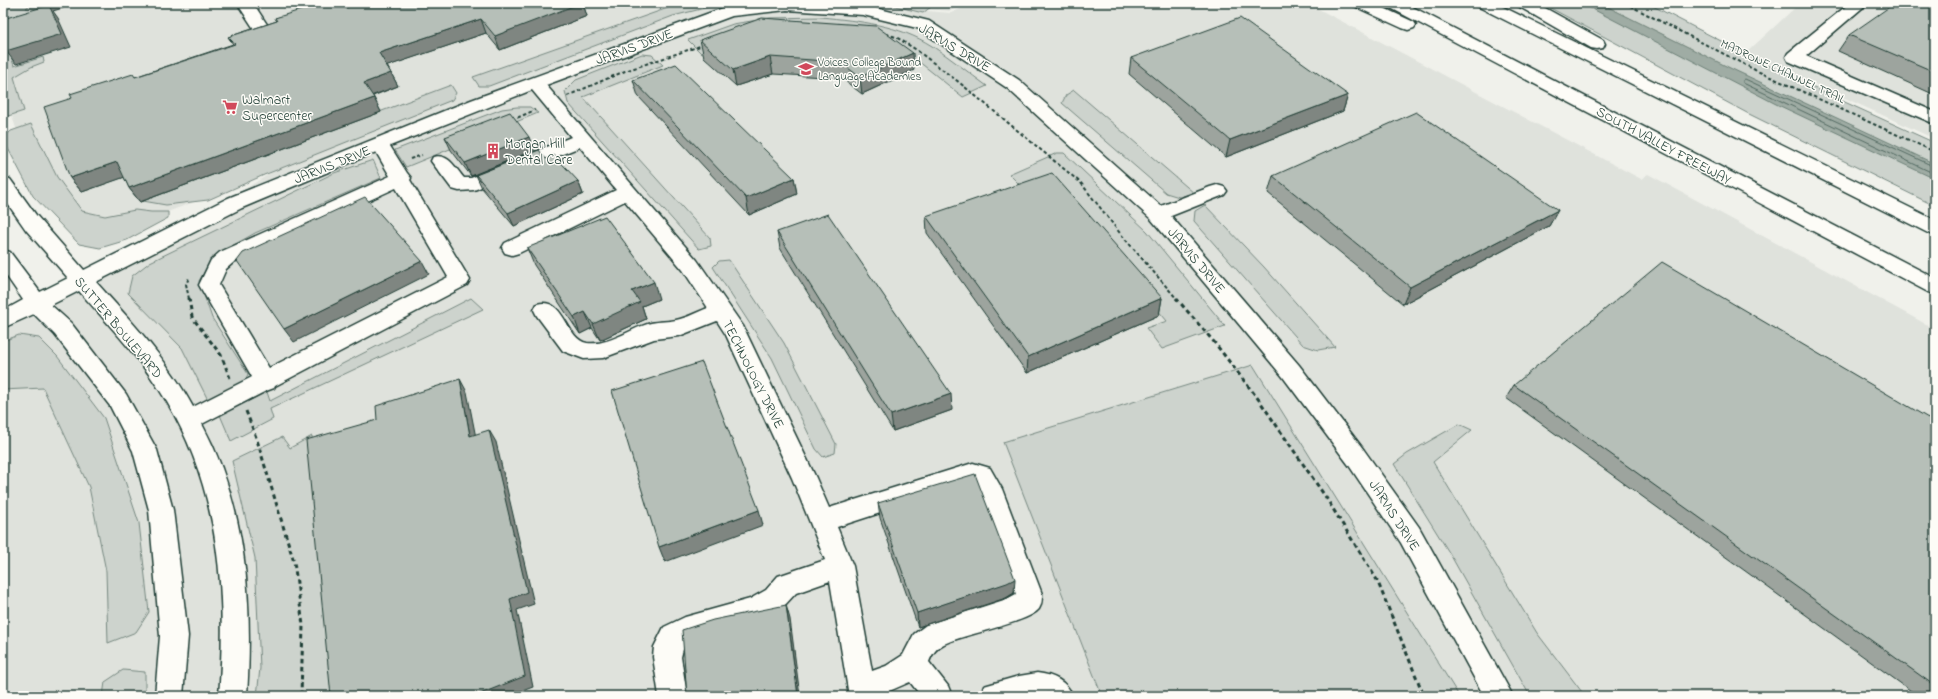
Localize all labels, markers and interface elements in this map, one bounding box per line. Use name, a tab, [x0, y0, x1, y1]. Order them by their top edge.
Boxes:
street label: JARVIS DRIVE	[914, 18, 994, 78]
street label: JARVIS DRIVE	[593, 24, 676, 71]
street label: MADRONE CHANNEL TRAIL	[1717, 35, 1848, 109]
place label: Voices College Bound Language Academies	[817, 54, 922, 87]
school or university icon: Voices College Bound Language Academies	[797, 60, 815, 78]
place label: Walmart Supercenter	[242, 90, 313, 127]
supermarket icon: Walmart Supercenter	[221, 98, 239, 116]
street label: SOUTH VALLEY FREEWAY	[1592, 102, 1735, 191]
place label: Morgan Hill Dental Care	[504, 134, 573, 171]
street label: JARVIS DRIVE	[291, 140, 374, 190]
building icon: Morgan Hill Dental Care	[484, 142, 502, 160]
street label: JARVIS DRIVE	[1162, 223, 1230, 299]
street label: SUTTER BOULEVARD	[69, 272, 167, 384]
street label: TECHNOLOGY DRIVE	[716, 317, 789, 433]
street label: JARVIS DRIVE	[1363, 476, 1425, 556]

